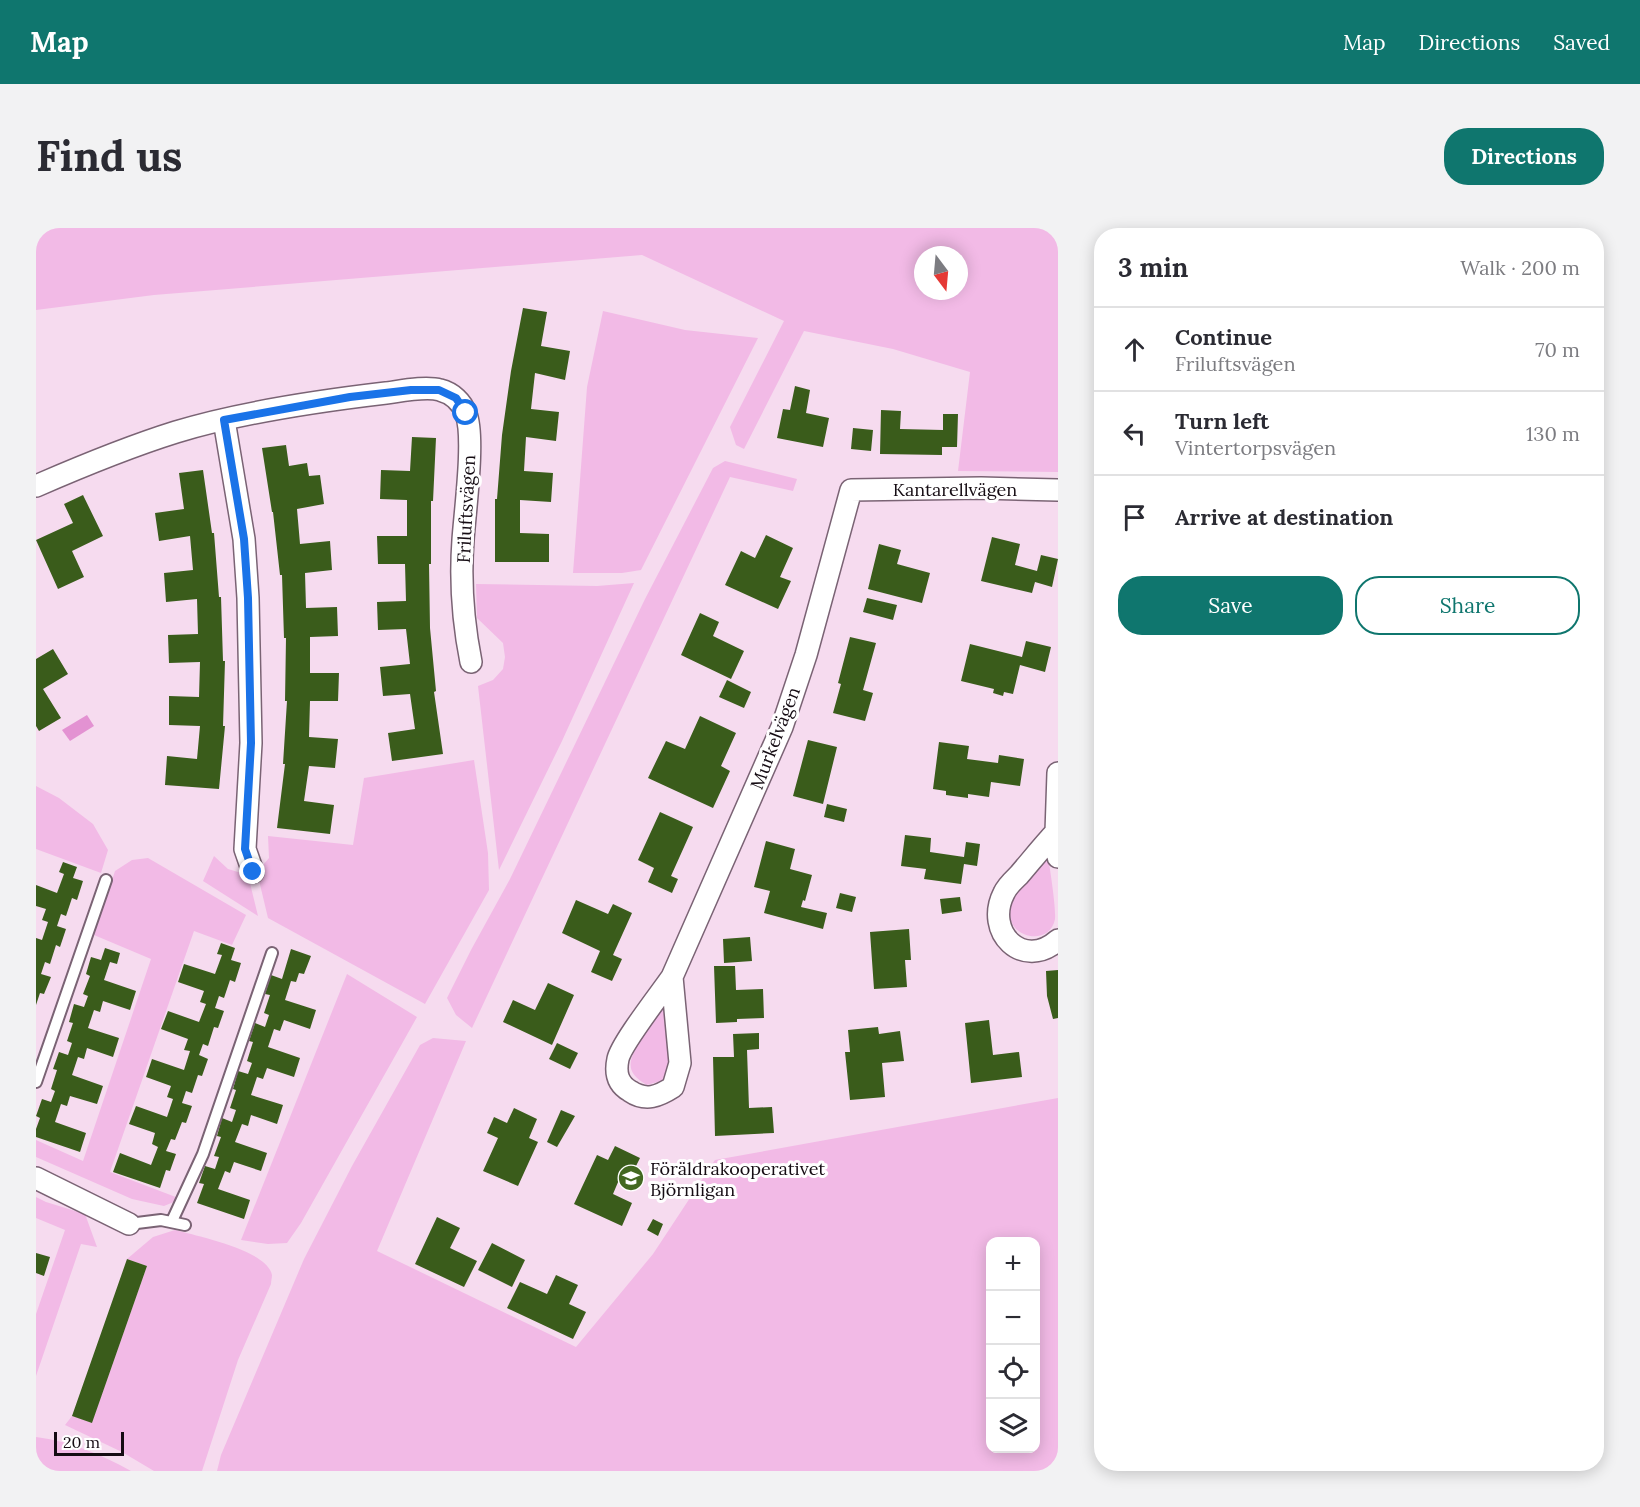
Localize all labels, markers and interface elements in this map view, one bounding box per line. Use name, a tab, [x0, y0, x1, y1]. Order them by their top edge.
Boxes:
text: Map	[30, 24, 89, 60]
text: Map	[1343, 29, 1386, 56]
text: Directions	[1419, 29, 1520, 56]
text: Saved	[1553, 29, 1610, 56]
button: Directions	[1444, 128, 1604, 185]
text: Find us	[36, 129, 182, 183]
north arrow	[914, 246, 968, 300]
text: 3 min	[1118, 251, 1188, 284]
text: Walk · 200 m	[1460, 255, 1580, 280]
text: Continue	[1175, 323, 1272, 351]
icon: ahead	[1118, 333, 1151, 366]
text: 70 m	[1535, 337, 1580, 362]
text: Friluftsvägen	[1175, 351, 1296, 376]
route start	[452, 399, 478, 425]
text: Turn left	[1175, 407, 1269, 435]
icon: left	[1118, 417, 1151, 450]
text: 130 m	[1526, 421, 1580, 446]
text: Vintertorpsvägen	[1175, 435, 1336, 460]
street label: Friluftsvägen	[452, 454, 480, 564]
street label: Kantarellvägen	[893, 478, 1017, 501]
icon: arrive	[1118, 501, 1151, 534]
text: Arrive at destination	[1175, 503, 1393, 531]
button: Save	[1118, 576, 1343, 635]
button: Share	[1355, 576, 1580, 635]
street label: Murkelvägen	[745, 683, 805, 792]
route end	[239, 858, 265, 884]
place label: Föräldrakooperativet Björnligan	[650, 1157, 825, 1201]
school or university icon: Föräldrakooperativet Björnligan	[616, 1163, 646, 1193]
map controls	[986, 1237, 1040, 1453]
button: +	[986, 1237, 1040, 1291]
button: −	[986, 1291, 1040, 1345]
button: locate	[986, 1345, 1040, 1399]
button: layers	[986, 1399, 1040, 1453]
scale bar	[54, 1429, 124, 1456]
text: 20 m	[63, 1432, 100, 1452]

